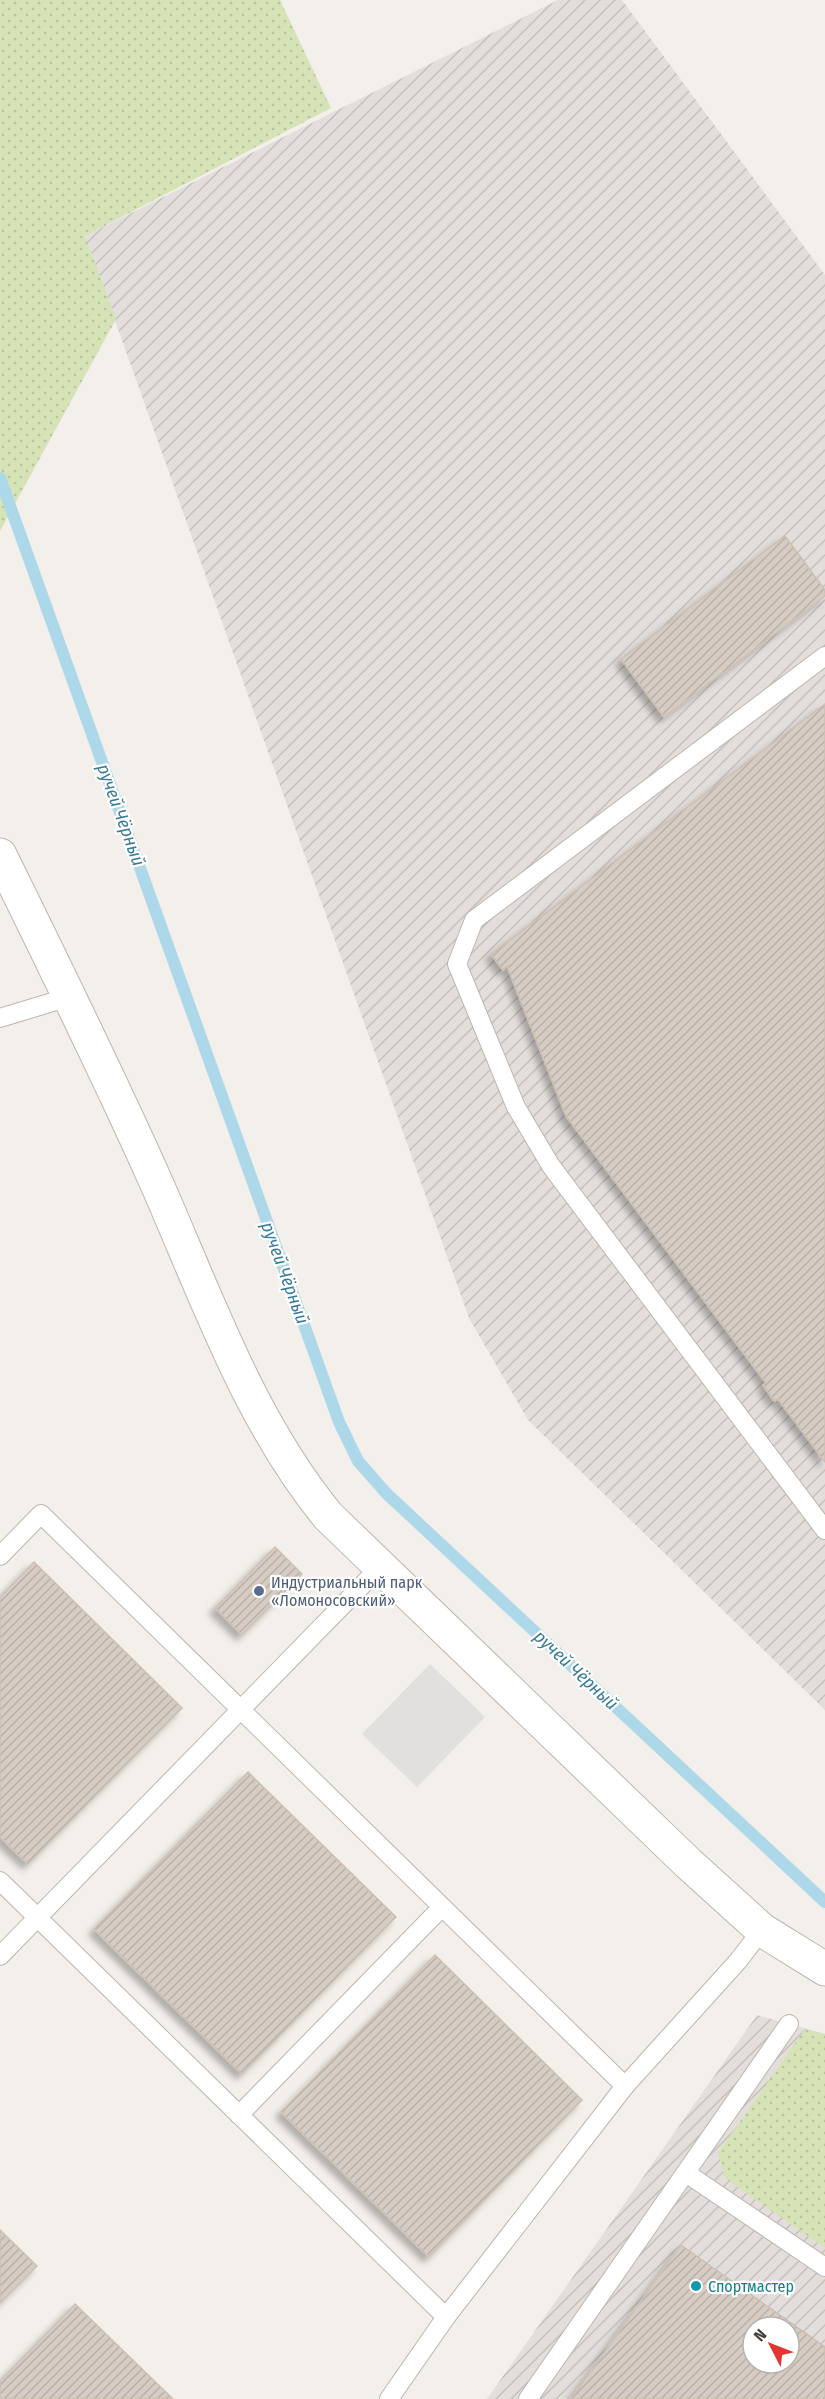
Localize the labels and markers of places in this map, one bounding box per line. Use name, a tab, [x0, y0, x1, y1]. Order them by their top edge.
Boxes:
place label: Индустриальный парк «Ломоносовский»	[271, 1573, 423, 1610]
marker: Индустриальный парк «Ломоносовский»	[252, 1584, 266, 1598]
place label: Спортмастер	[708, 2277, 794, 2296]
marker: Спортмастер	[689, 2279, 703, 2293]

